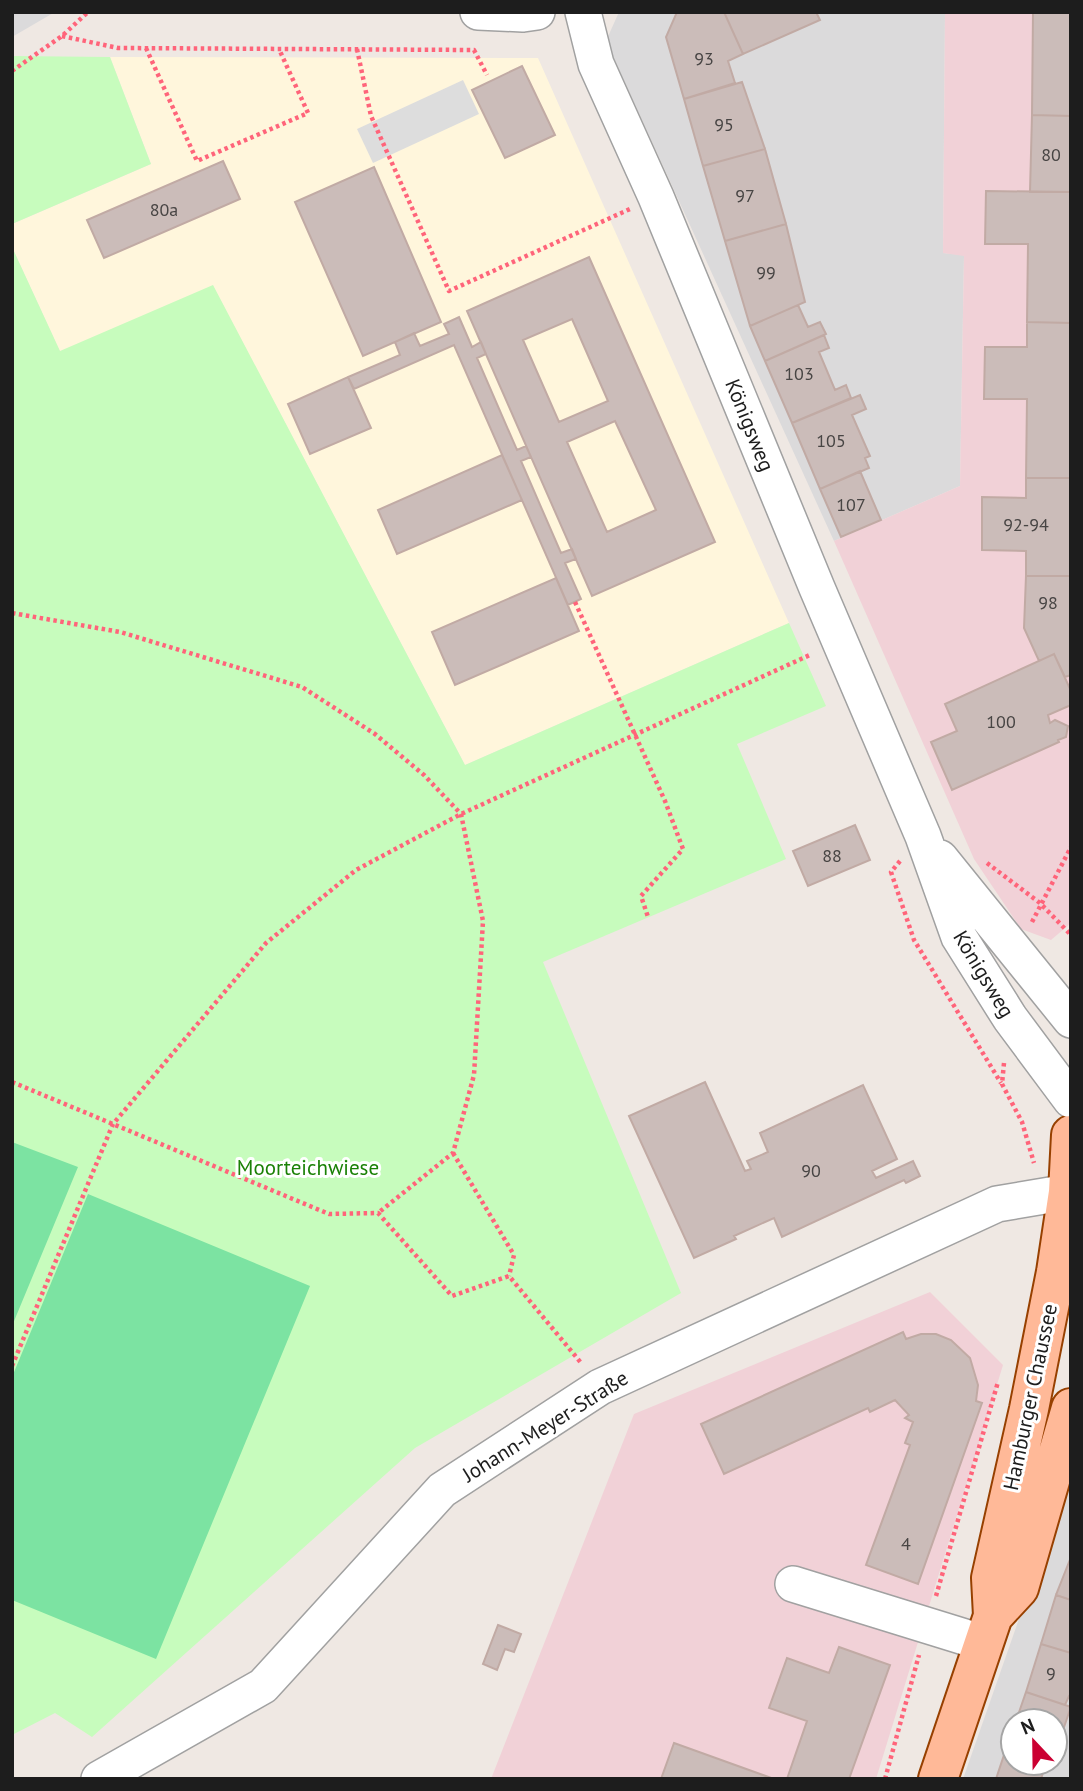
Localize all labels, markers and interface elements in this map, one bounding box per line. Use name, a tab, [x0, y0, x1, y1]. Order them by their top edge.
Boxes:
house number: 93	[694, 47, 714, 70]
house number: 95	[714, 113, 734, 136]
house number: 80	[1041, 143, 1061, 166]
house number: 97	[735, 184, 755, 207]
house number: 80a	[150, 198, 178, 221]
house number: 99	[756, 261, 776, 284]
house number: 103	[784, 362, 814, 385]
street label: Königsweg	[719, 375, 781, 475]
house number: 105	[816, 429, 846, 452]
house number: 107	[836, 493, 866, 516]
house number: 92-94	[1003, 513, 1049, 536]
house number: 98	[1038, 591, 1058, 614]
house number: 100	[986, 710, 1016, 733]
house number: 88	[822, 844, 842, 867]
street label: Königsweg	[947, 925, 1021, 1023]
park label: Moorteichwiese	[237, 1154, 379, 1181]
house number: 90	[801, 1159, 821, 1182]
street label: Hamburger Chaussee	[997, 1301, 1063, 1493]
street label: Johann-Meyer-Straße	[456, 1364, 633, 1488]
house number: 4	[901, 1532, 911, 1555]
house number: 9	[1046, 1662, 1056, 1685]
north arrow	[999, 1707, 1069, 1777]
text: N	[1017, 1713, 1038, 1740]

